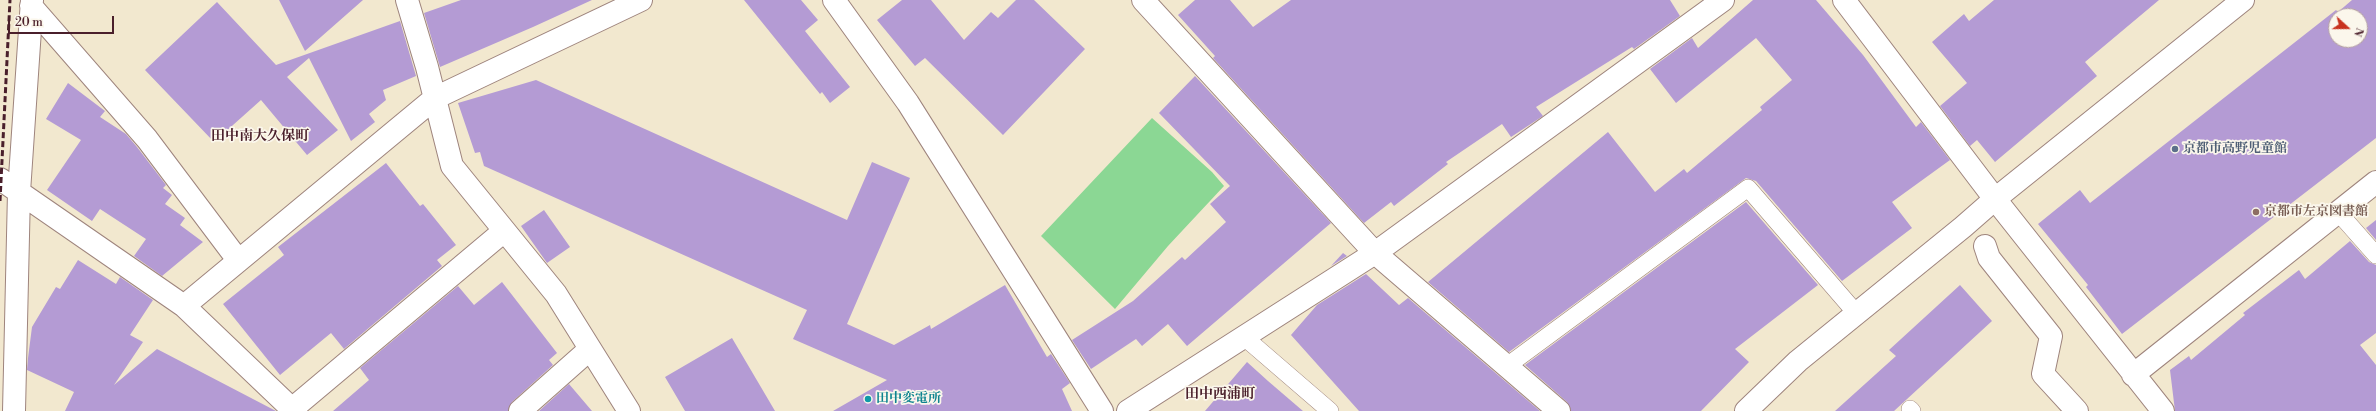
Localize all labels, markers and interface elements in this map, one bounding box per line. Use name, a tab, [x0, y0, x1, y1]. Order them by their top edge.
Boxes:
scale bar	[10, 8, 116, 34]
north arrow	[2328, 8, 2368, 48]
text: 20 m	[15, 15, 43, 30]
text: N	[2350, 25, 2366, 39]
district label: 田中南大久保町	[211, 129, 309, 145]
place label: 京都市高野児童館	[2183, 141, 2287, 157]
marker: 京都市高野児童館	[2170, 144, 2180, 154]
place label: 京都市左京図書館	[2264, 204, 2368, 220]
marker: 京都市左京図書館	[2251, 207, 2261, 217]
district label: 田中西浦町	[1185, 387, 1255, 403]
place label: 田中変電所	[876, 391, 941, 407]
marker: 田中変電所	[863, 394, 873, 404]

